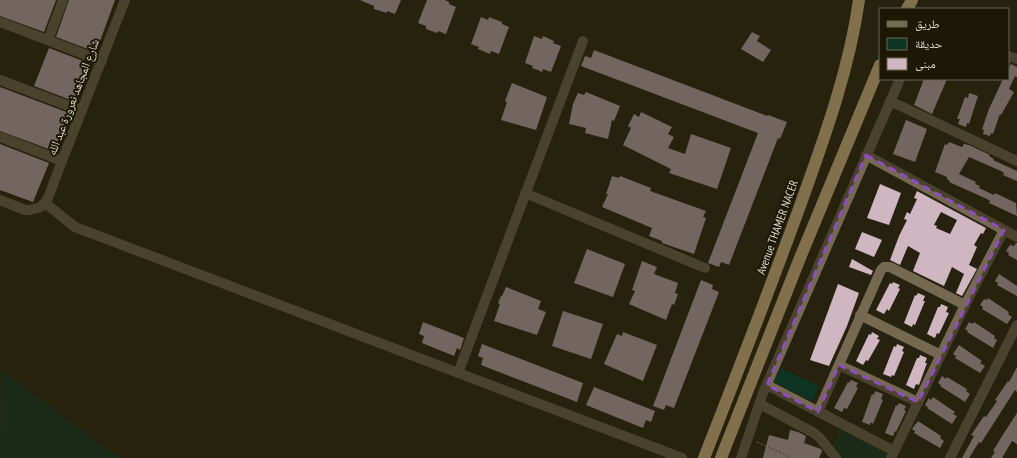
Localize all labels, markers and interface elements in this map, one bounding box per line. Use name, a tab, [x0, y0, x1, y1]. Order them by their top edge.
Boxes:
legend	[879, 8, 1009, 80]
text: طريق	[915, 16, 940, 31]
text: حديقة	[915, 36, 943, 51]
street label: شارع المجاهد نعرورة عبد الله	[44, 37, 103, 158]
text: مبنى	[915, 56, 936, 71]
street label: Avenue THAMER NACER	[753, 177, 801, 276]

